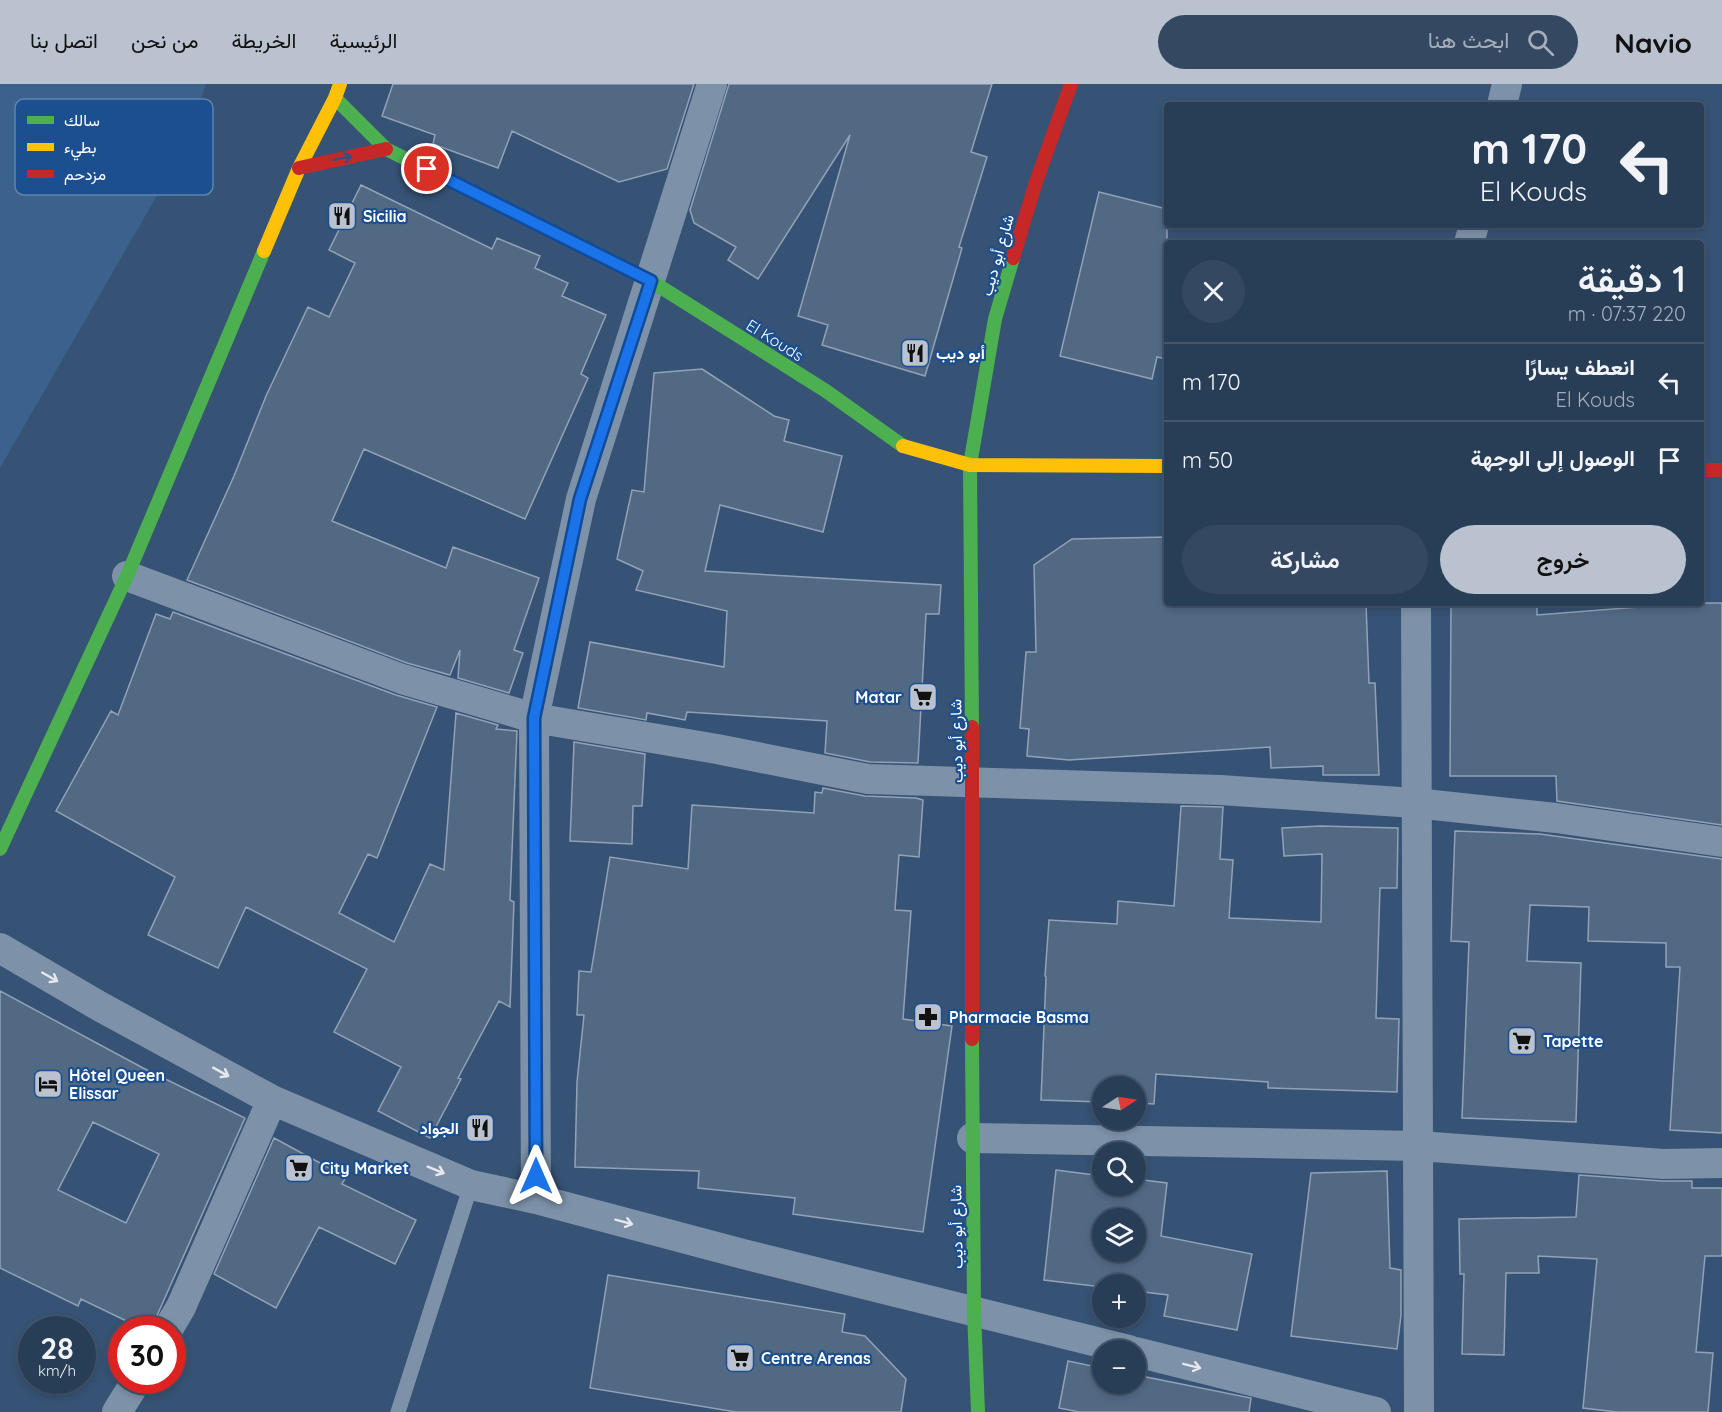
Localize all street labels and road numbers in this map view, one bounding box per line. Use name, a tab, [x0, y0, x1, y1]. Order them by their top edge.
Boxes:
street label: شارع أبو ديب	[976, 212, 1020, 299]
street label: El Kouds	[743, 315, 807, 365]
street label: شارع أبو ديب	[945, 699, 969, 783]
street label: شارع أبو ديب	[945, 1185, 969, 1269]

